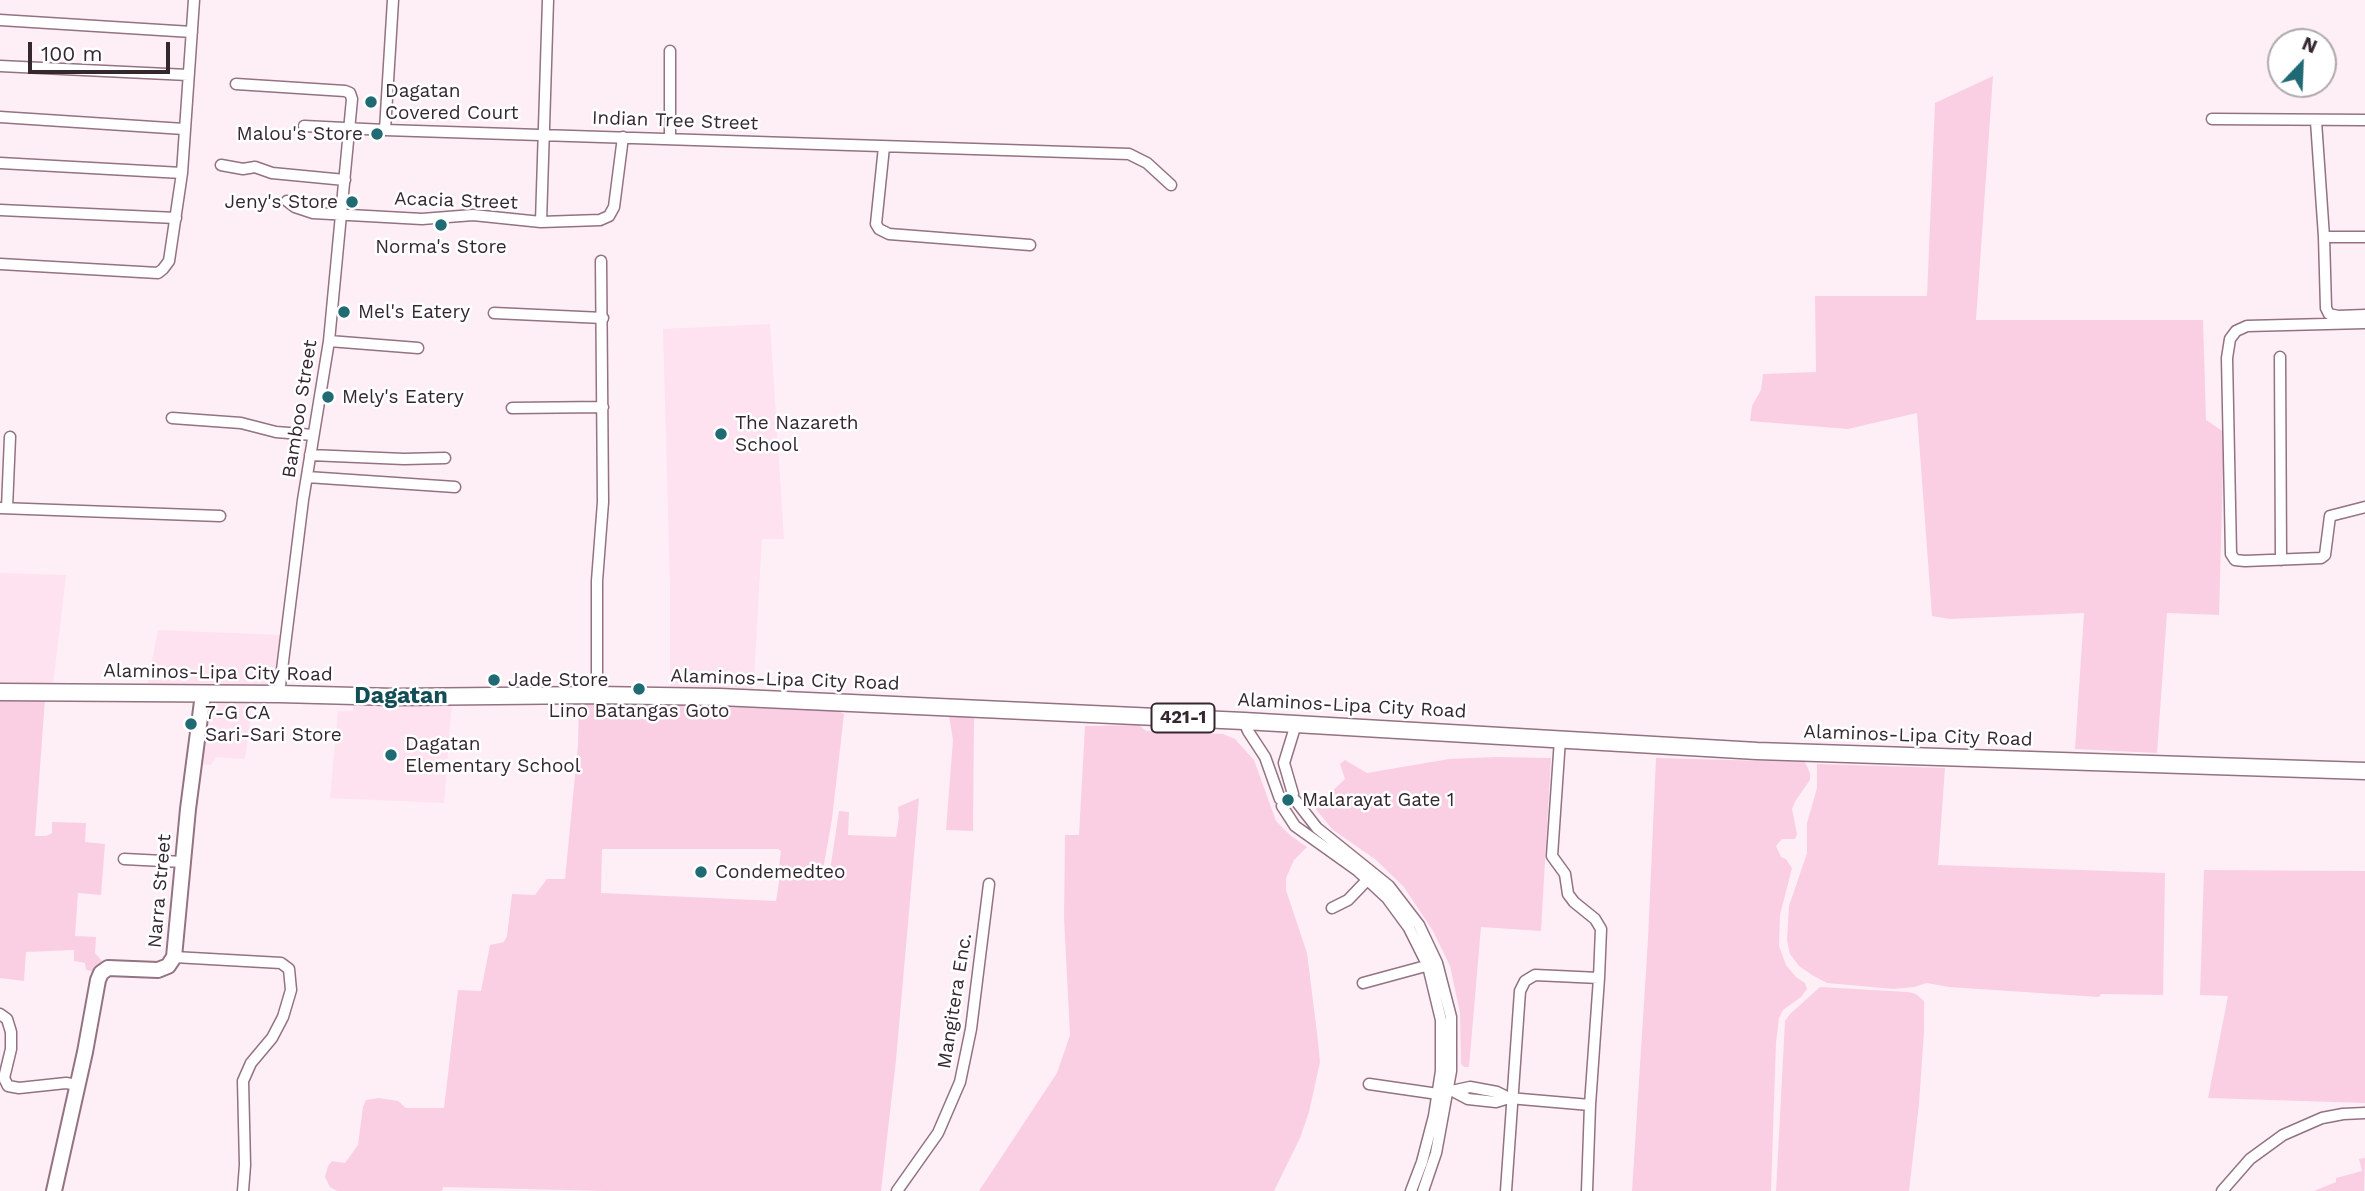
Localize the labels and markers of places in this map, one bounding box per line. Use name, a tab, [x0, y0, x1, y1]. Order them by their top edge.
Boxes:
place label: Dagatan Covered Court	[385, 80, 518, 124]
marker: Dagatan Covered Court	[363, 94, 379, 110]
place label: Malou's Store	[237, 123, 363, 145]
marker: Malou's Store	[369, 126, 385, 142]
place label: Jeny's Store	[224, 191, 338, 213]
marker: Jeny's Store	[344, 194, 360, 210]
marker: Norma's Store	[433, 217, 449, 233]
place label: Norma's Store	[375, 236, 507, 258]
place label: Mel's Eatery	[358, 301, 470, 323]
marker: Mel's Eatery	[336, 304, 352, 320]
place label: Mely's Eatery	[342, 386, 464, 408]
marker: Mely's Eatery	[320, 389, 336, 405]
place label: The Nazareth School	[735, 412, 859, 456]
marker: The Nazareth School	[713, 426, 729, 442]
place label: Jade Store	[508, 669, 608, 691]
marker: Jade Store	[486, 672, 502, 688]
marker: Lino Batangas Goto	[631, 681, 647, 697]
place label: Lino Batangas Goto	[548, 700, 730, 722]
place label: 7-G CA Sari-Sari Store	[205, 702, 342, 746]
marker: 7-G CA Sari-Sari Store	[183, 716, 199, 732]
place label: Dagatan Elementary School	[405, 733, 581, 777]
marker: Dagatan Elementary School	[383, 747, 399, 763]
place label: Malarayat Gate 1	[1302, 789, 1454, 811]
marker: Malarayat Gate 1	[1280, 792, 1296, 808]
place label: Condemedteo	[715, 861, 845, 883]
marker: Condemedteo	[693, 864, 709, 880]

